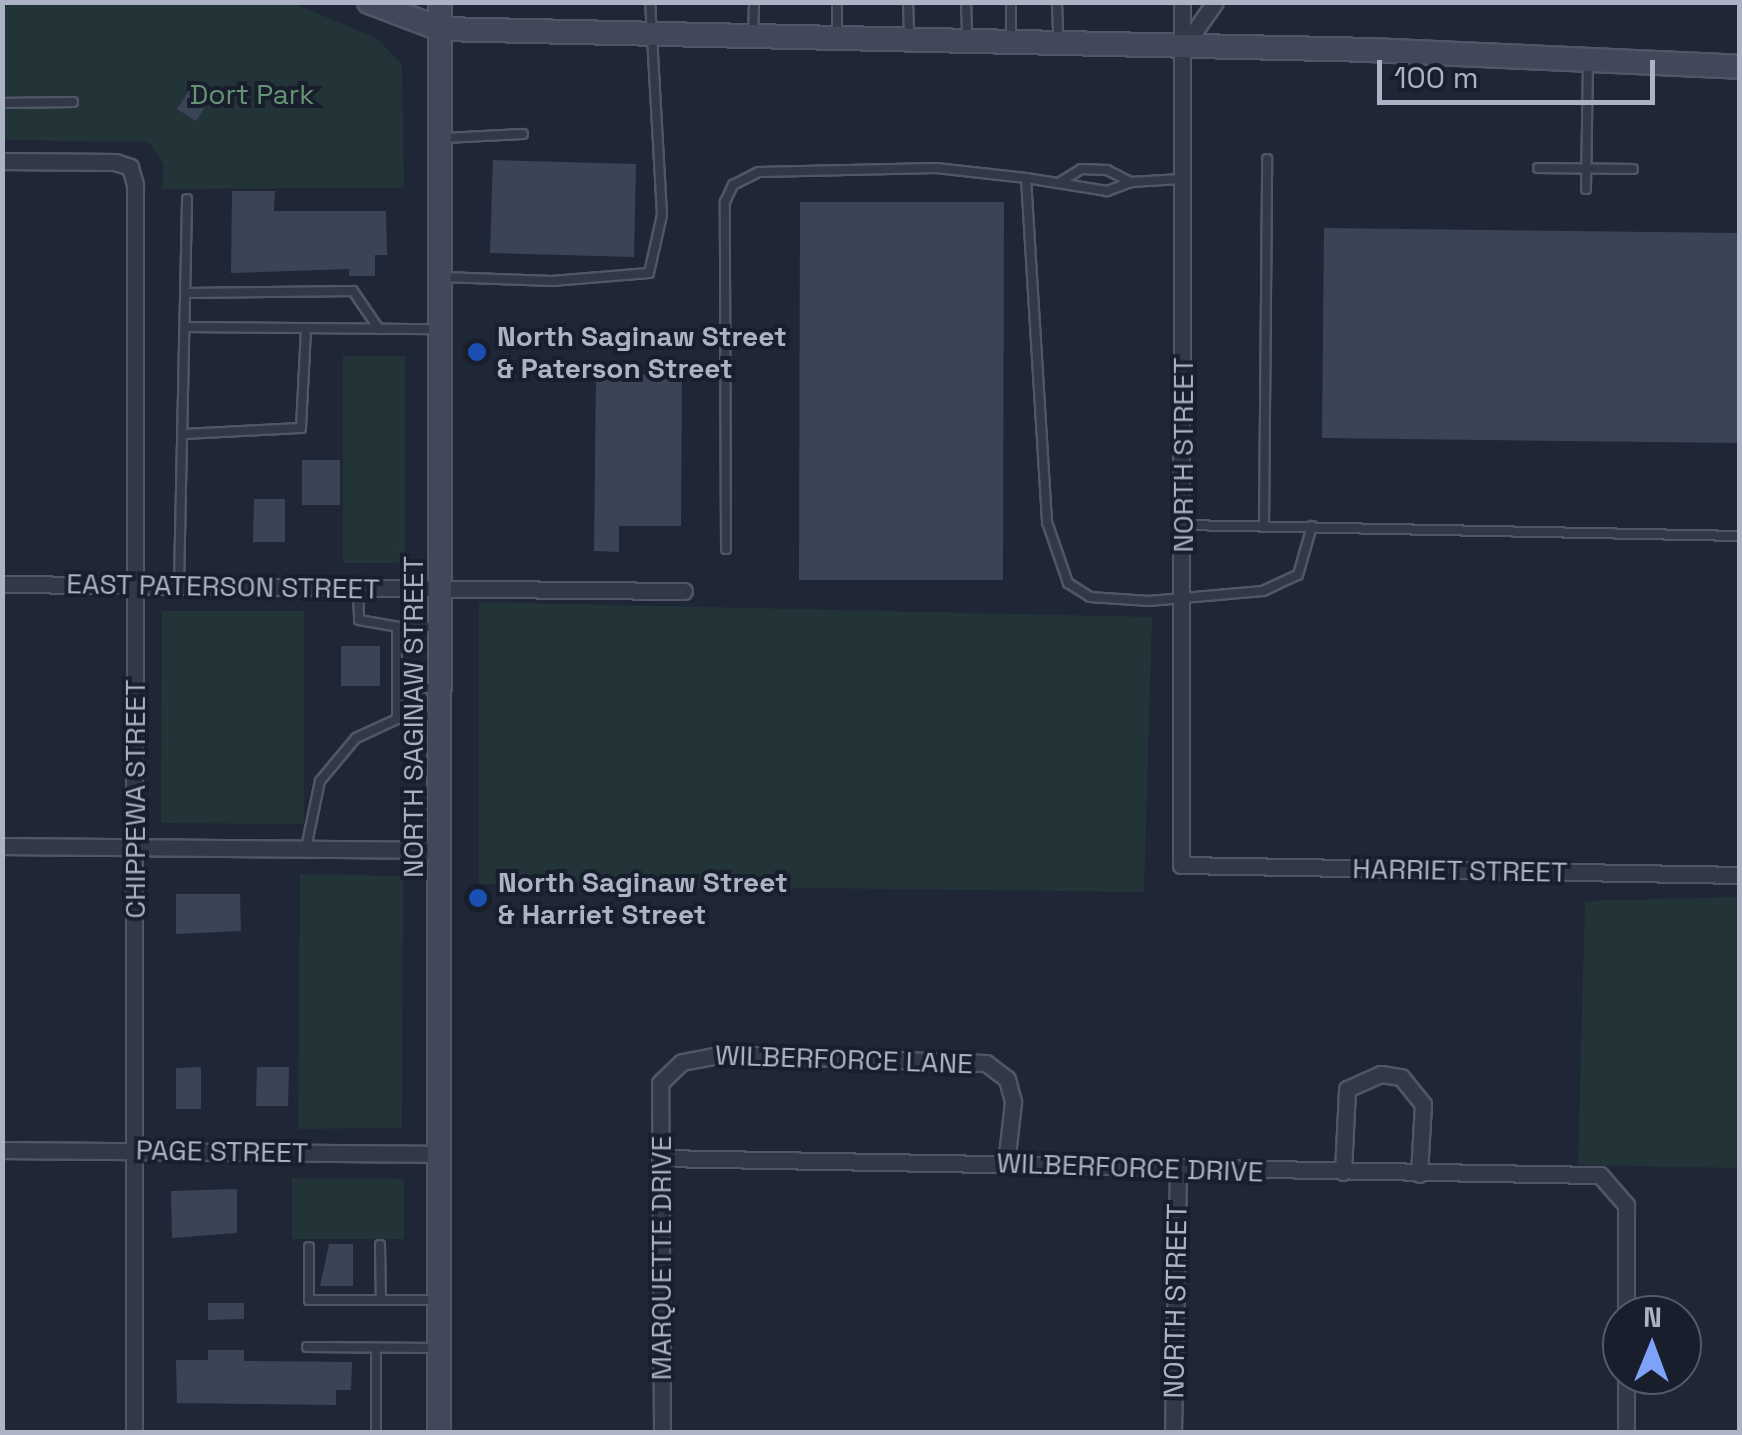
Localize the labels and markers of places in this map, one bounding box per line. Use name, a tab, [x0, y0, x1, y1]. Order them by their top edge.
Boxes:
place label: North Saginaw Street & Paterson Street	[497, 319, 787, 385]
marker: North Saginaw Street & Paterson Street	[466, 341, 488, 363]
place label: North Saginaw Street & Harriet Street	[498, 865, 788, 931]
marker: North Saginaw Street & Harriet Street	[467, 887, 489, 909]

